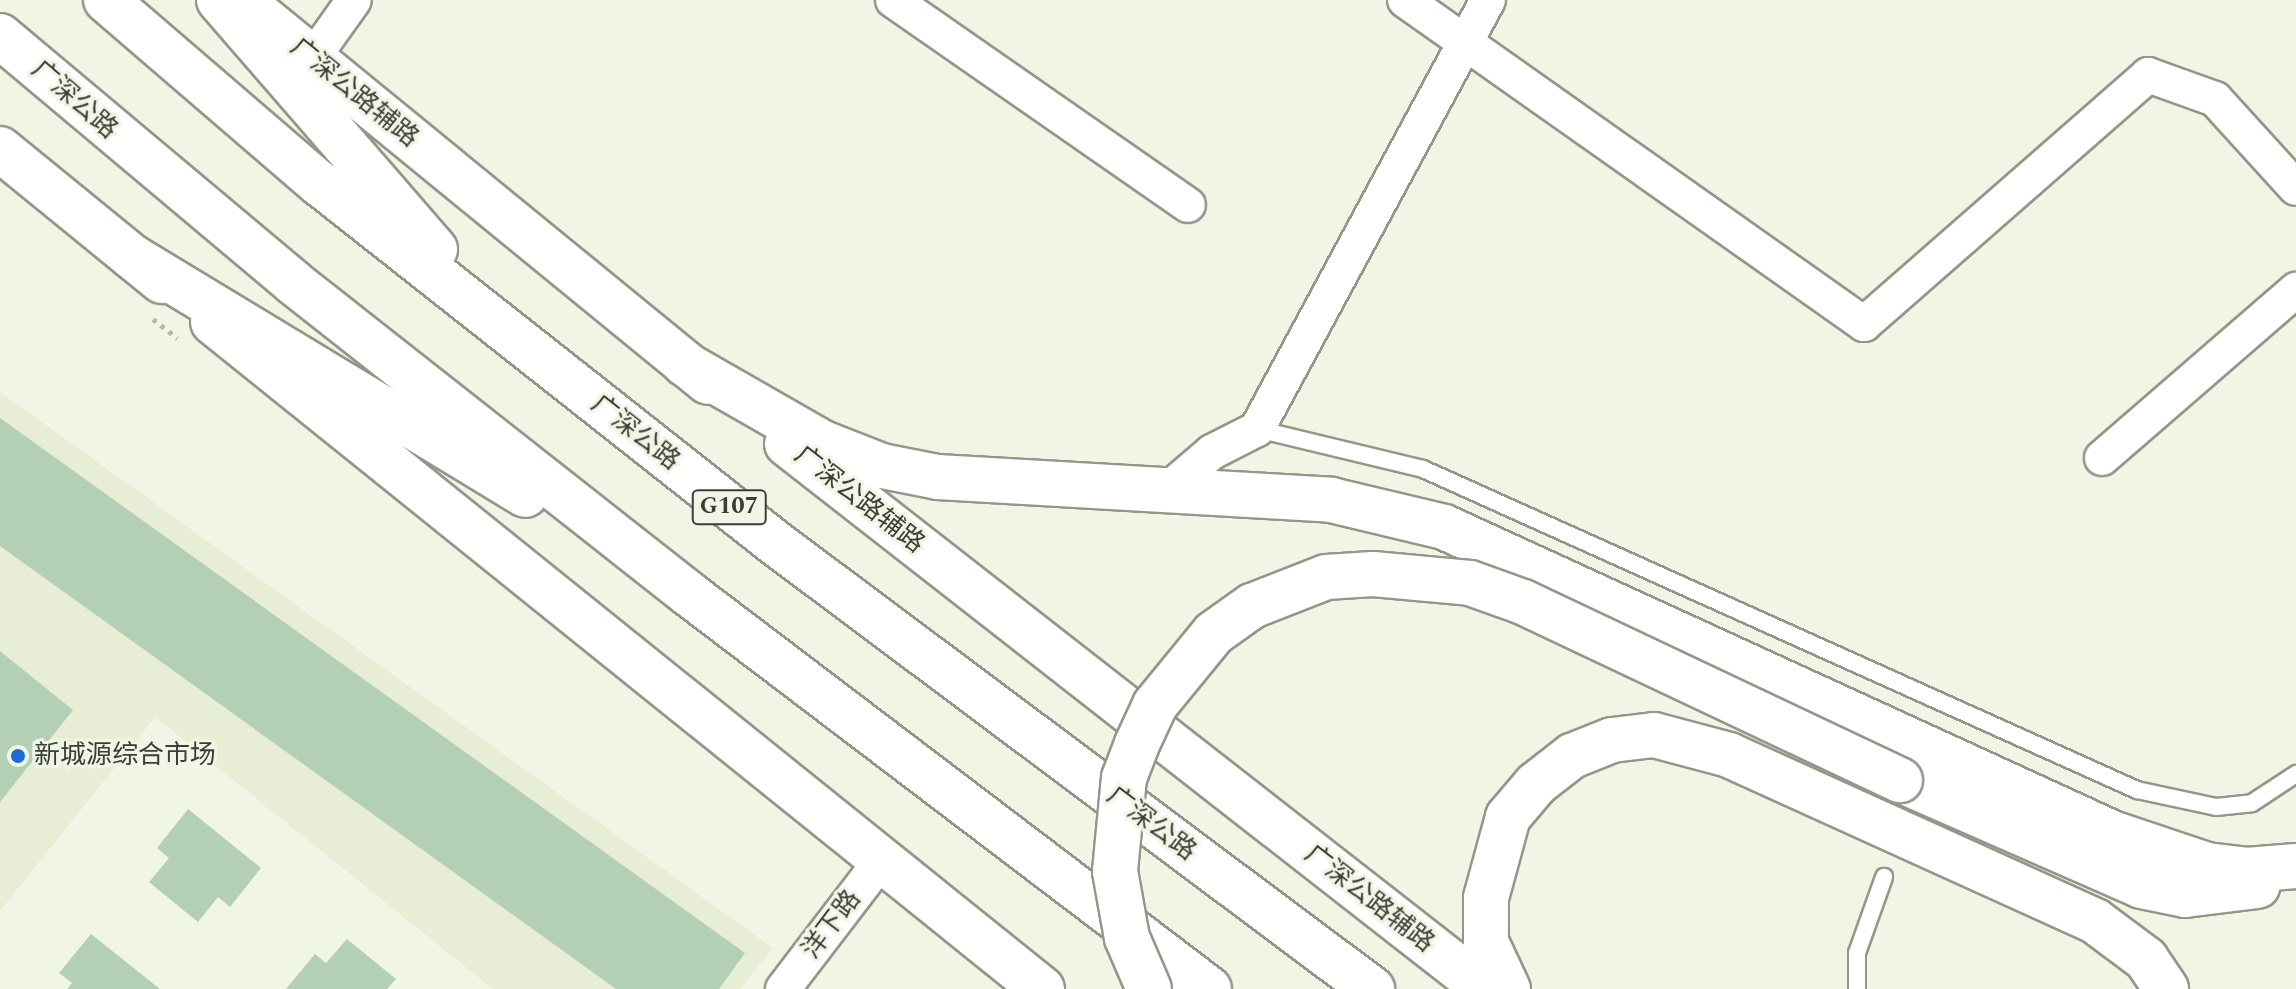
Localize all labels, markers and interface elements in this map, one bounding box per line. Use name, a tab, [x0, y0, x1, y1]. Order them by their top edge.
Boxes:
street label: 广深公路辅路	[284, 32, 424, 154]
street label: 广深公路	[25, 54, 123, 146]
street label: 广深公路	[584, 389, 686, 477]
street label: 广深公路辅路	[788, 440, 930, 560]
road number: G107	[691, 487, 767, 527]
place label: 新城源综合市场	[34, 740, 216, 772]
marker: 新城源综合市场	[9, 747, 27, 765]
street label: 广深公路	[1100, 780, 1202, 868]
street label: 广深公路辅路	[1298, 839, 1440, 959]
street label: 洋下路	[796, 884, 868, 966]

